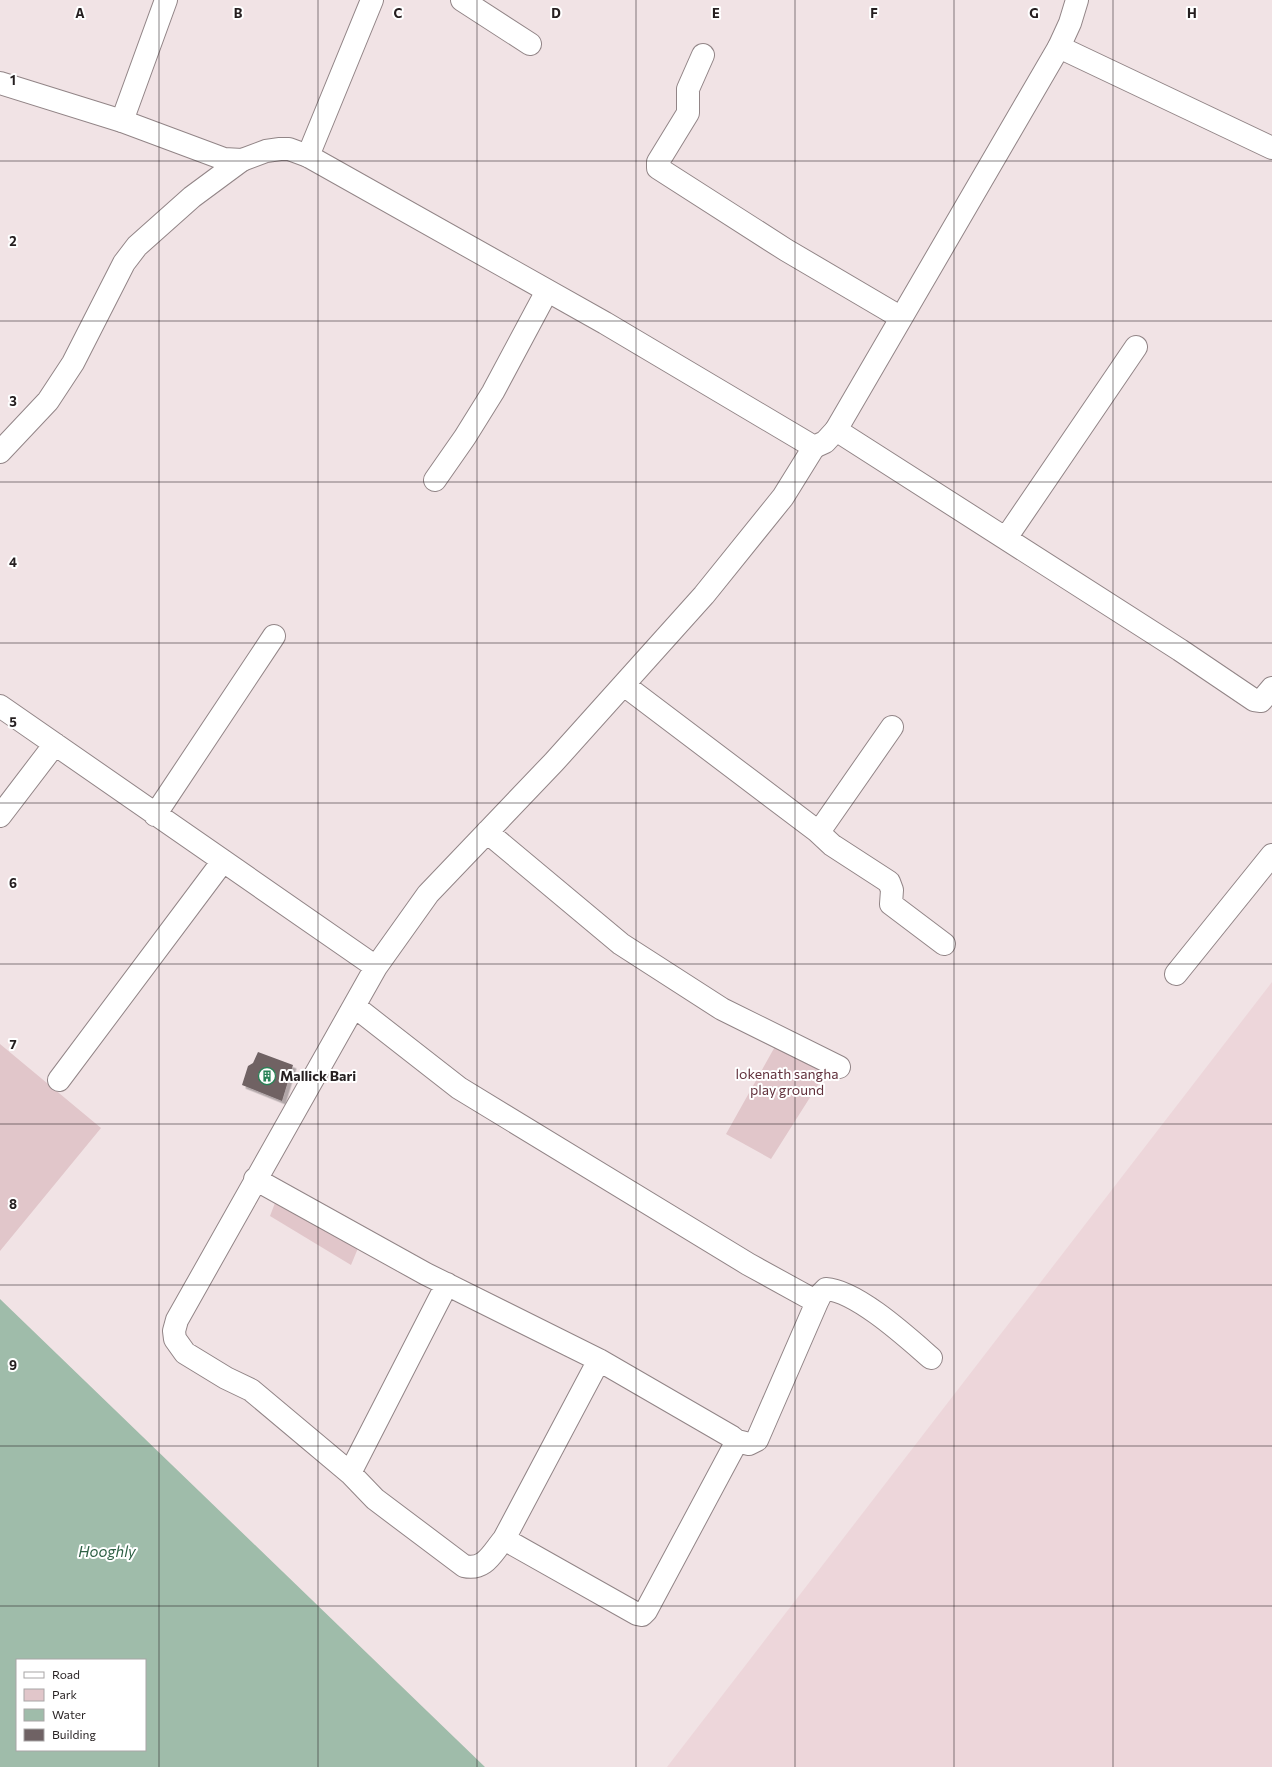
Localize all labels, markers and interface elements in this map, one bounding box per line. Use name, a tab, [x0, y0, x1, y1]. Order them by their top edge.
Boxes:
text: A	[75, 5, 85, 21]
text: B	[234, 5, 243, 21]
text: C	[394, 5, 403, 21]
text: D	[551, 5, 561, 21]
text: E	[712, 5, 720, 21]
text: F	[870, 5, 878, 21]
text: G	[1029, 5, 1039, 21]
text: H	[1187, 5, 1197, 21]
text: 1	[10, 72, 16, 88]
text: 2	[9, 233, 17, 249]
text: 3	[9, 393, 17, 409]
text: 4	[9, 554, 17, 570]
text: 5	[9, 714, 17, 730]
text: 6	[9, 875, 17, 891]
text: 7	[9, 1036, 17, 1052]
park label: lokenath sangha play ground	[735, 1065, 839, 1098]
building icon: Mallick Bari	[257, 1066, 277, 1086]
place label: Mallick Bari	[280, 1067, 356, 1084]
text: 8	[9, 1196, 17, 1212]
text: 9	[9, 1357, 17, 1373]
water label: Hooghly	[78, 1542, 137, 1560]
legend	[16, 1659, 146, 1751]
text: Road	[52, 1667, 80, 1681]
text: Park	[52, 1687, 78, 1701]
text: Water	[52, 1707, 86, 1721]
text: Building	[52, 1727, 96, 1741]

